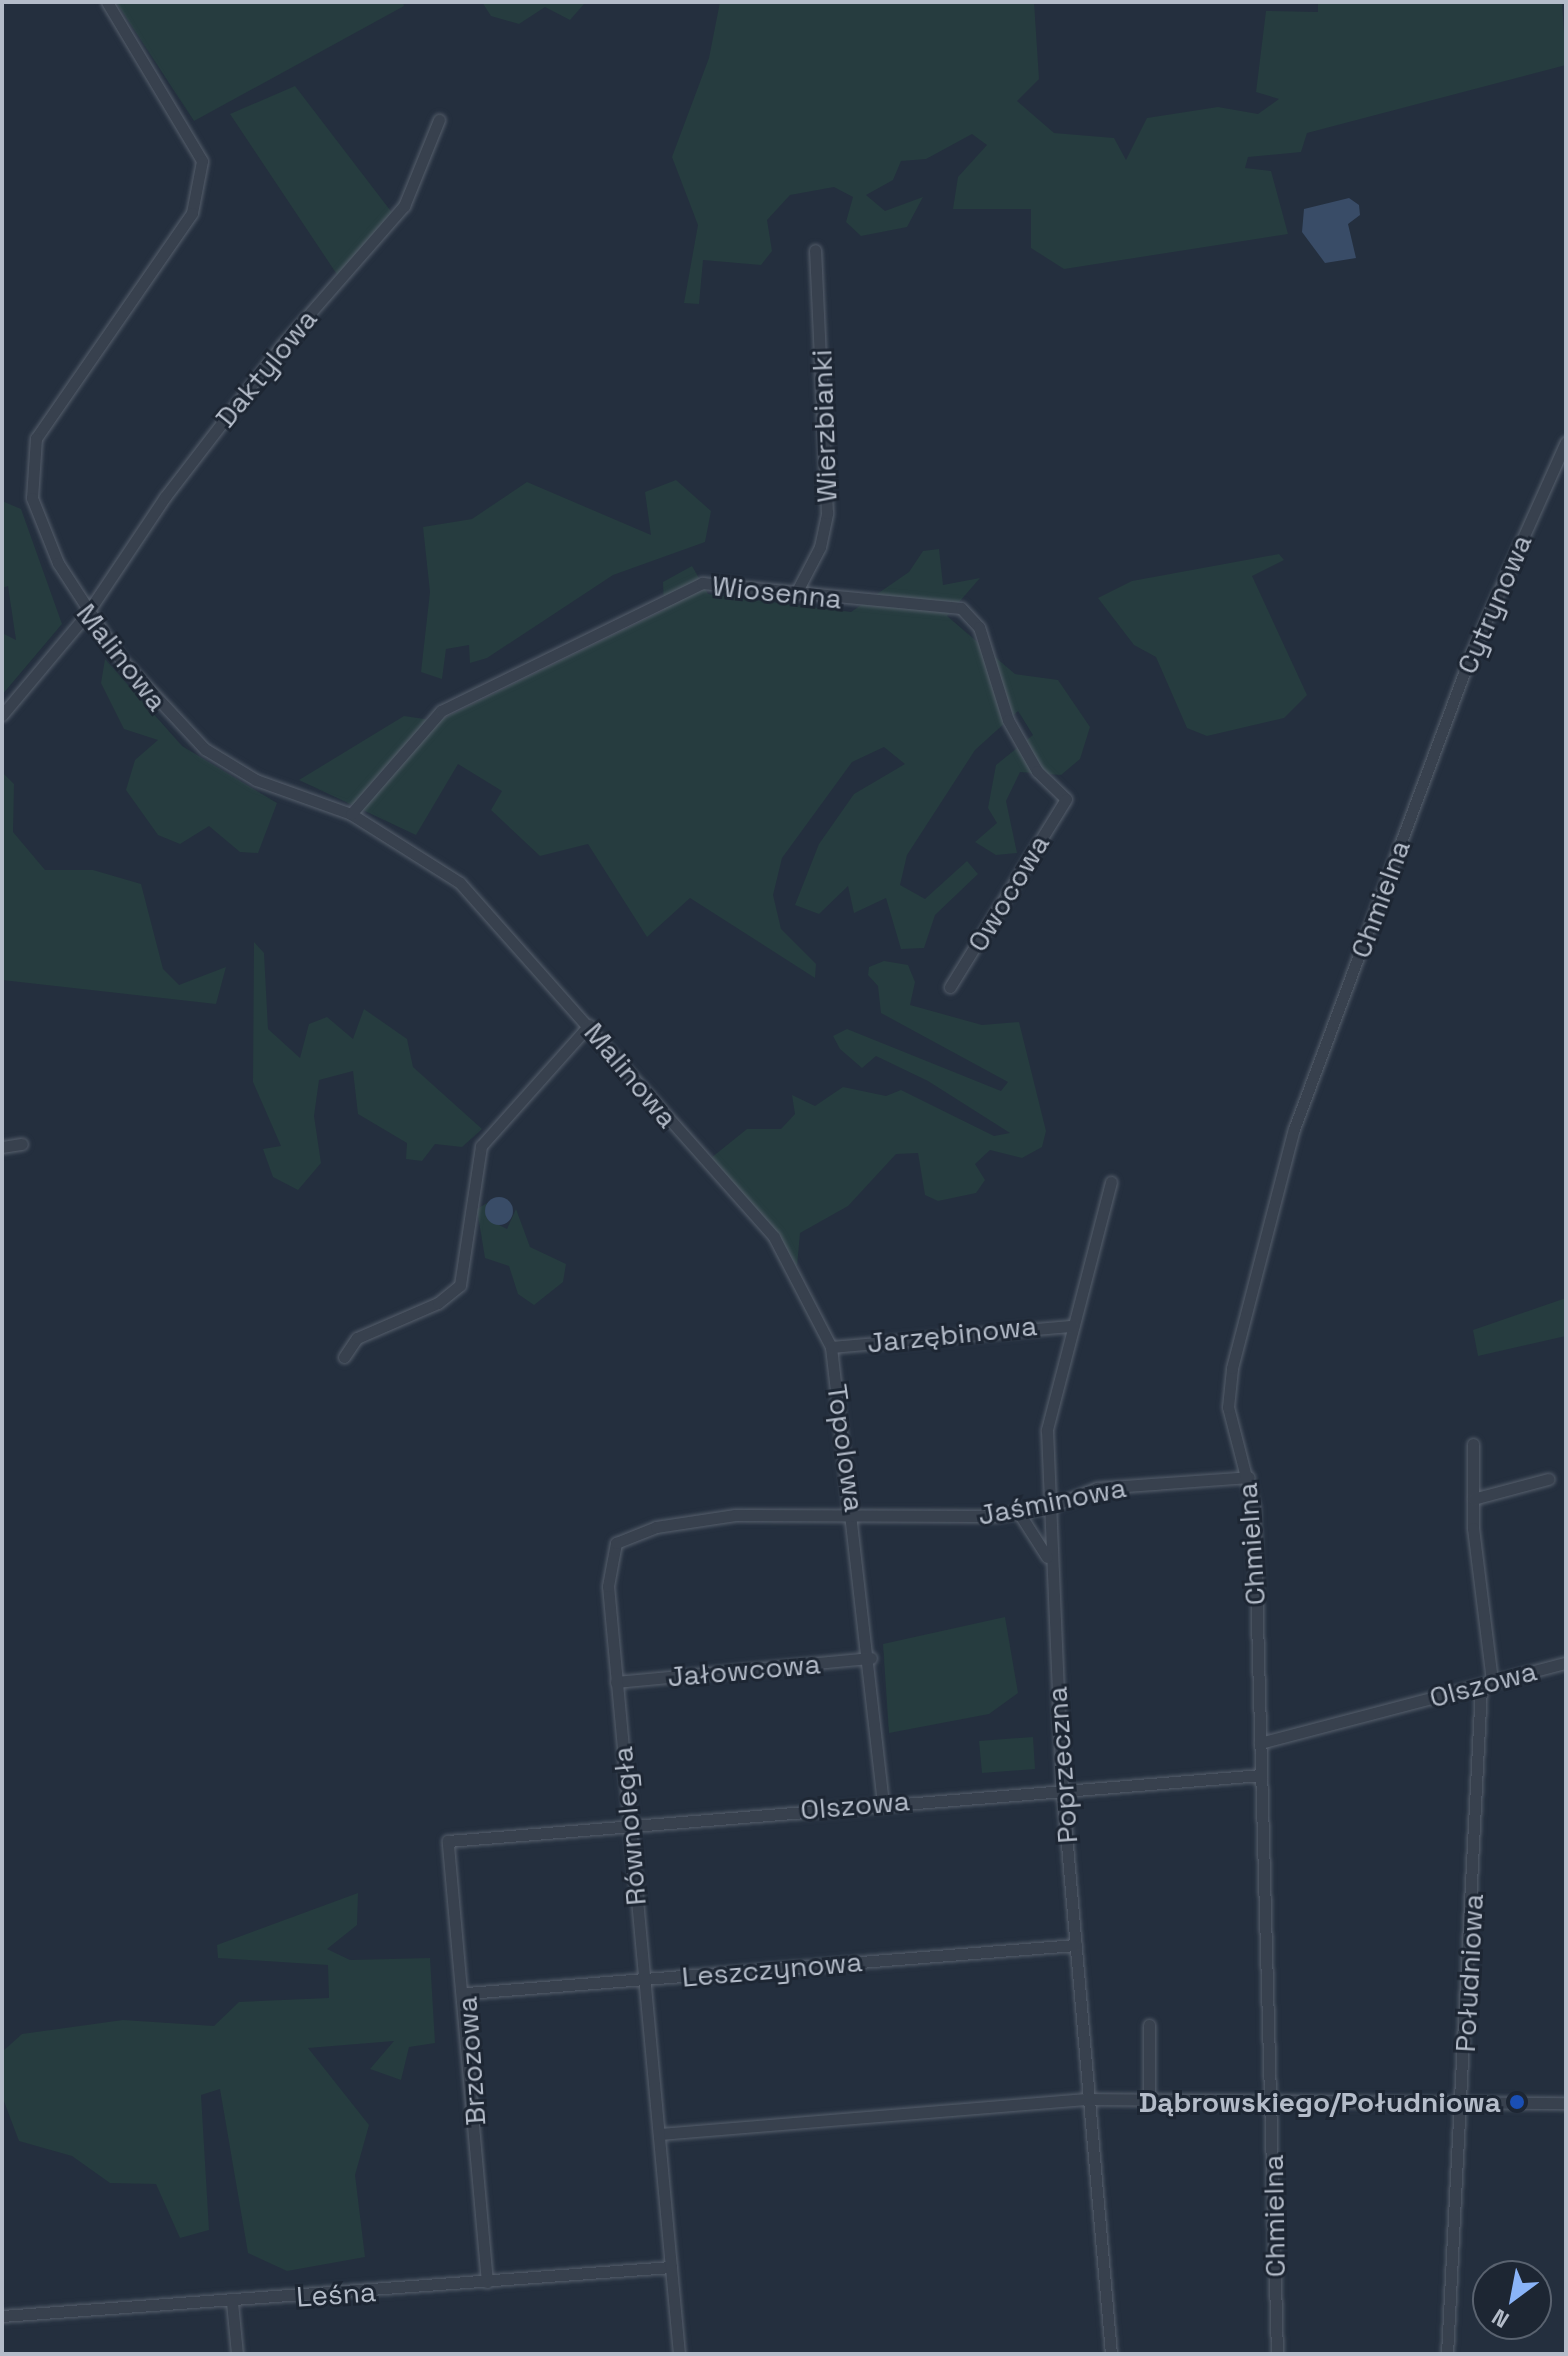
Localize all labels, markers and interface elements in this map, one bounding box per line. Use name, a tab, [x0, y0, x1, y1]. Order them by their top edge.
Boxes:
street label: Daktylowa	[208, 302, 324, 434]
street label: Wierzbianki	[805, 349, 843, 503]
street label: Cytrynowa	[1450, 529, 1538, 679]
street label: Wiosenna	[710, 568, 844, 616]
street label: Malinowa	[70, 597, 174, 717]
street label: Owocowa	[960, 829, 1056, 957]
street label: Chmielna	[1343, 836, 1417, 962]
street label: Malinowa	[577, 1016, 685, 1134]
street label: Jarzębinowa	[865, 1308, 1039, 1360]
street label: Topolowa	[820, 1382, 872, 1514]
street label: Jaśminowa	[975, 1470, 1129, 1532]
street label: Chmielna	[1230, 1482, 1272, 1606]
street label: Jałowcowa	[666, 1647, 822, 1693]
street label: Olszowa	[1426, 1654, 1540, 1714]
street label: Poprzeczna	[1040, 1686, 1084, 1844]
street label: Równoległa	[605, 1745, 653, 1907]
street label: Olszowa	[799, 1783, 911, 1827]
street label: Południowa	[1448, 1893, 1490, 2053]
street label: Leszczynowa	[680, 1944, 864, 1994]
street label: Brzozowa	[450, 1995, 492, 2127]
place label: Dąbrowskiego/Południowa	[1139, 2085, 1501, 2119]
marker: Dąbrowskiego/Południowa	[1508, 2093, 1526, 2111]
street label: Chmielna	[1256, 2154, 1292, 2278]
north arrow	[1472, 2260, 1552, 2340]
street label: Leśna	[295, 2274, 377, 2314]
text: N	[1487, 2303, 1514, 2334]

